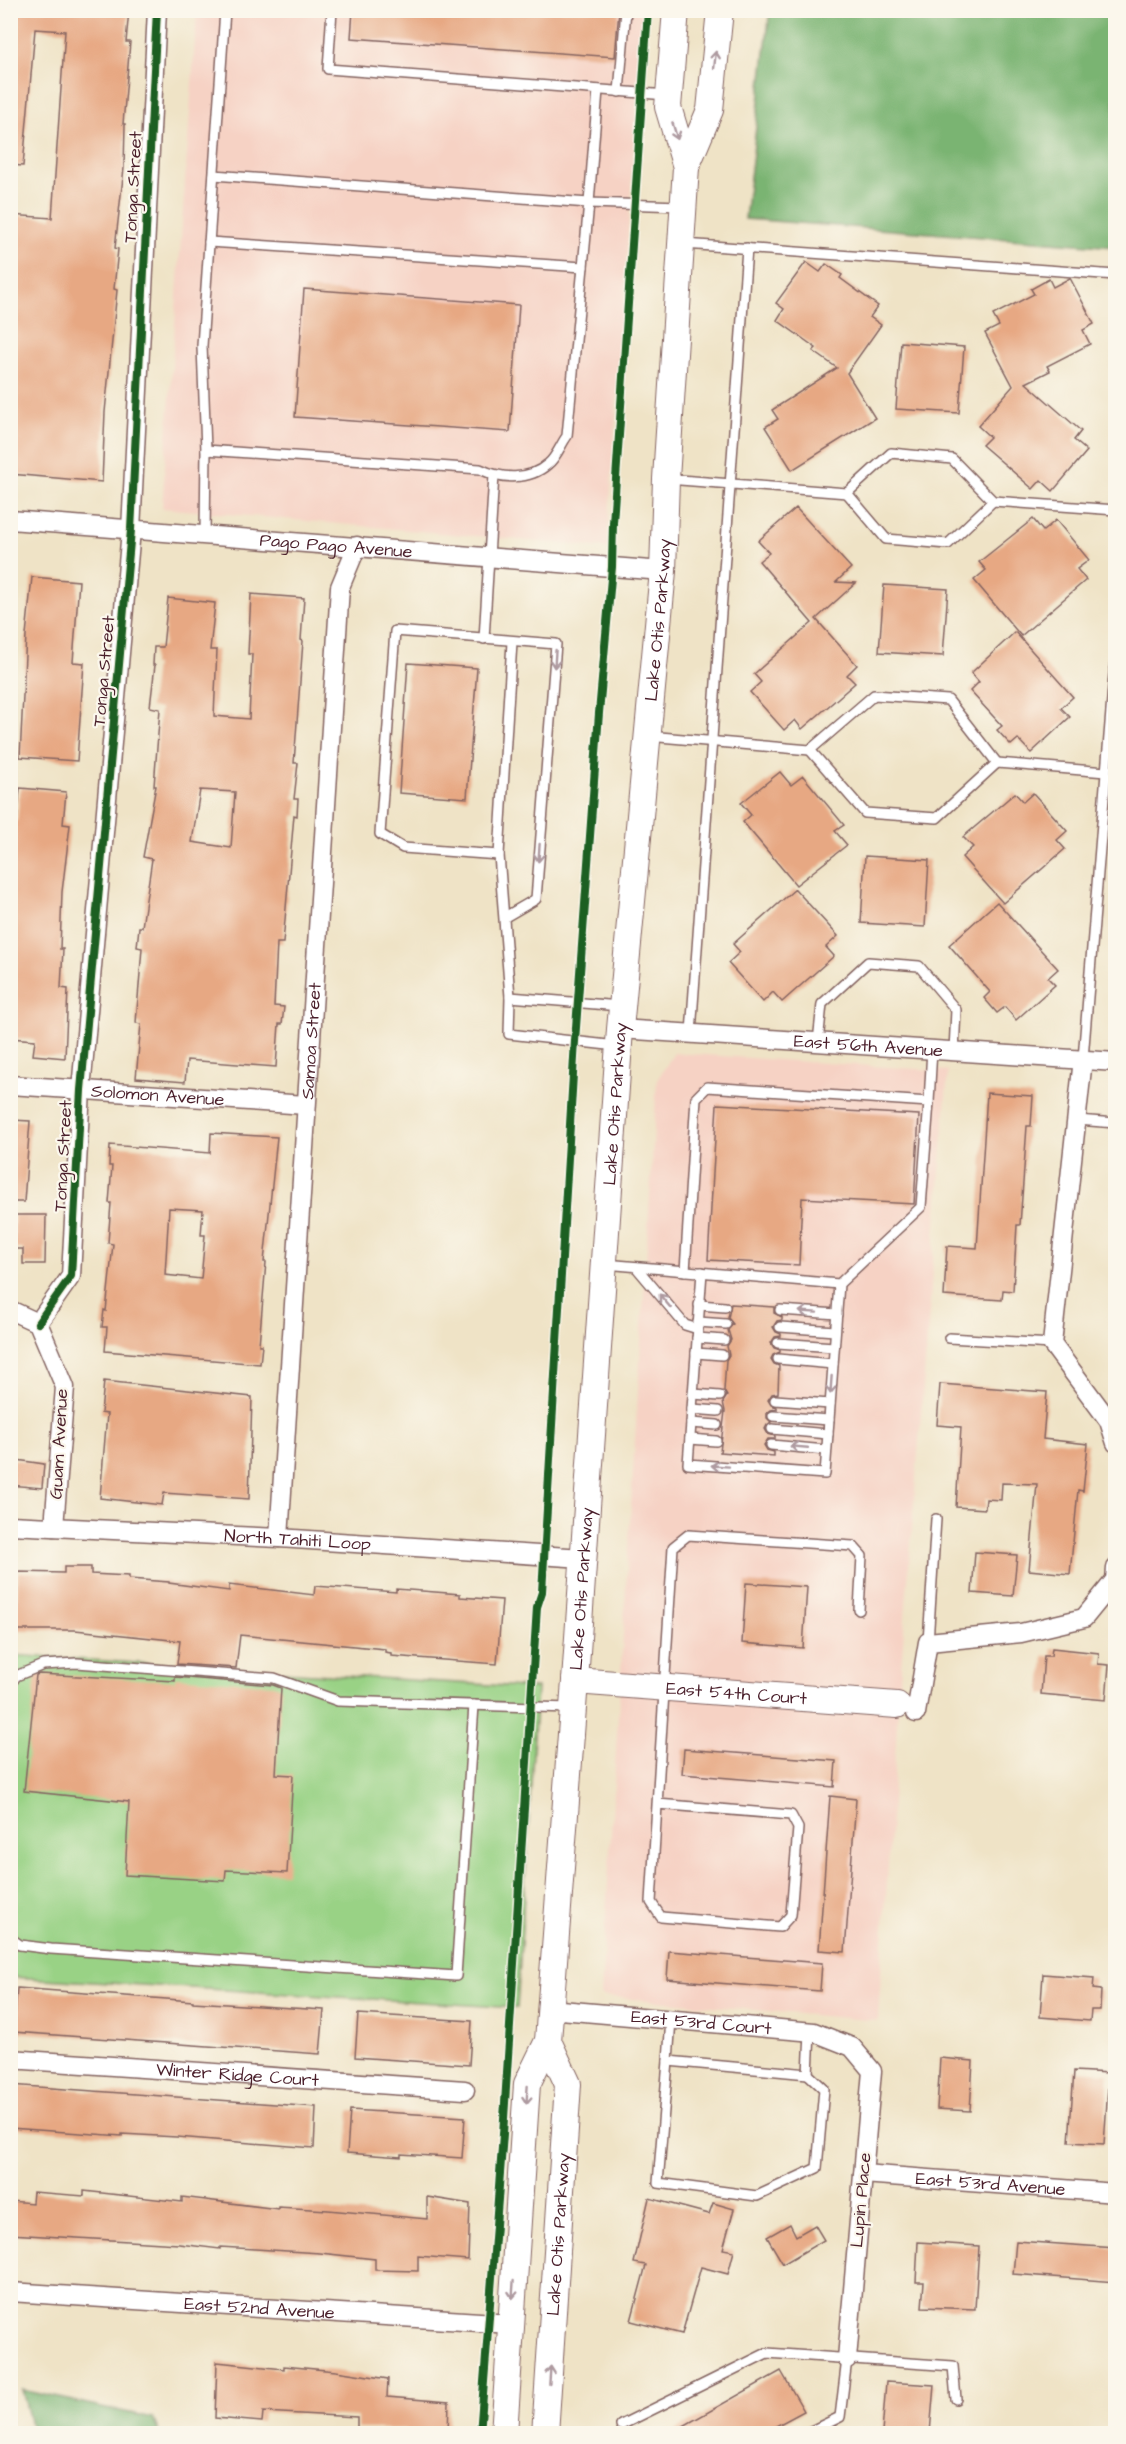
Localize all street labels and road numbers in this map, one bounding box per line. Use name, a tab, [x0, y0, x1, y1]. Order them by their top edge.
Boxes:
street label: Tonga Street	[118, 130, 149, 243]
street label: Pago Pago Avenue	[259, 527, 414, 564]
street label: Lake Otis Parkway	[638, 538, 678, 702]
street label: Tonga Street	[87, 614, 122, 728]
street label: Samoa Street	[295, 981, 327, 1100]
street label: Lake Otis Parkway	[597, 1021, 634, 1186]
street label: East 56th Avenue	[793, 1028, 944, 1063]
street label: Solomon Avenue	[90, 1078, 225, 1112]
street label: Tonga Street	[48, 1099, 79, 1212]
street label: Guam Avenue	[44, 1388, 74, 1500]
street label: Lake Otis Parkway	[563, 1506, 600, 1671]
street label: North Tahiti Loop	[224, 1523, 372, 1557]
street label: East 54th Court	[665, 1675, 809, 1711]
street label: East 53rd Court	[630, 2004, 773, 2041]
street label: Winter Ridge Court	[155, 2056, 320, 2093]
street label: Lupin Place	[844, 2151, 878, 2248]
street label: Lake Otis Parkway	[540, 2152, 577, 2317]
street label: East 53rd Avenue	[915, 2165, 1067, 2202]
street label: East 52nd Avenue	[184, 2291, 336, 2325]

